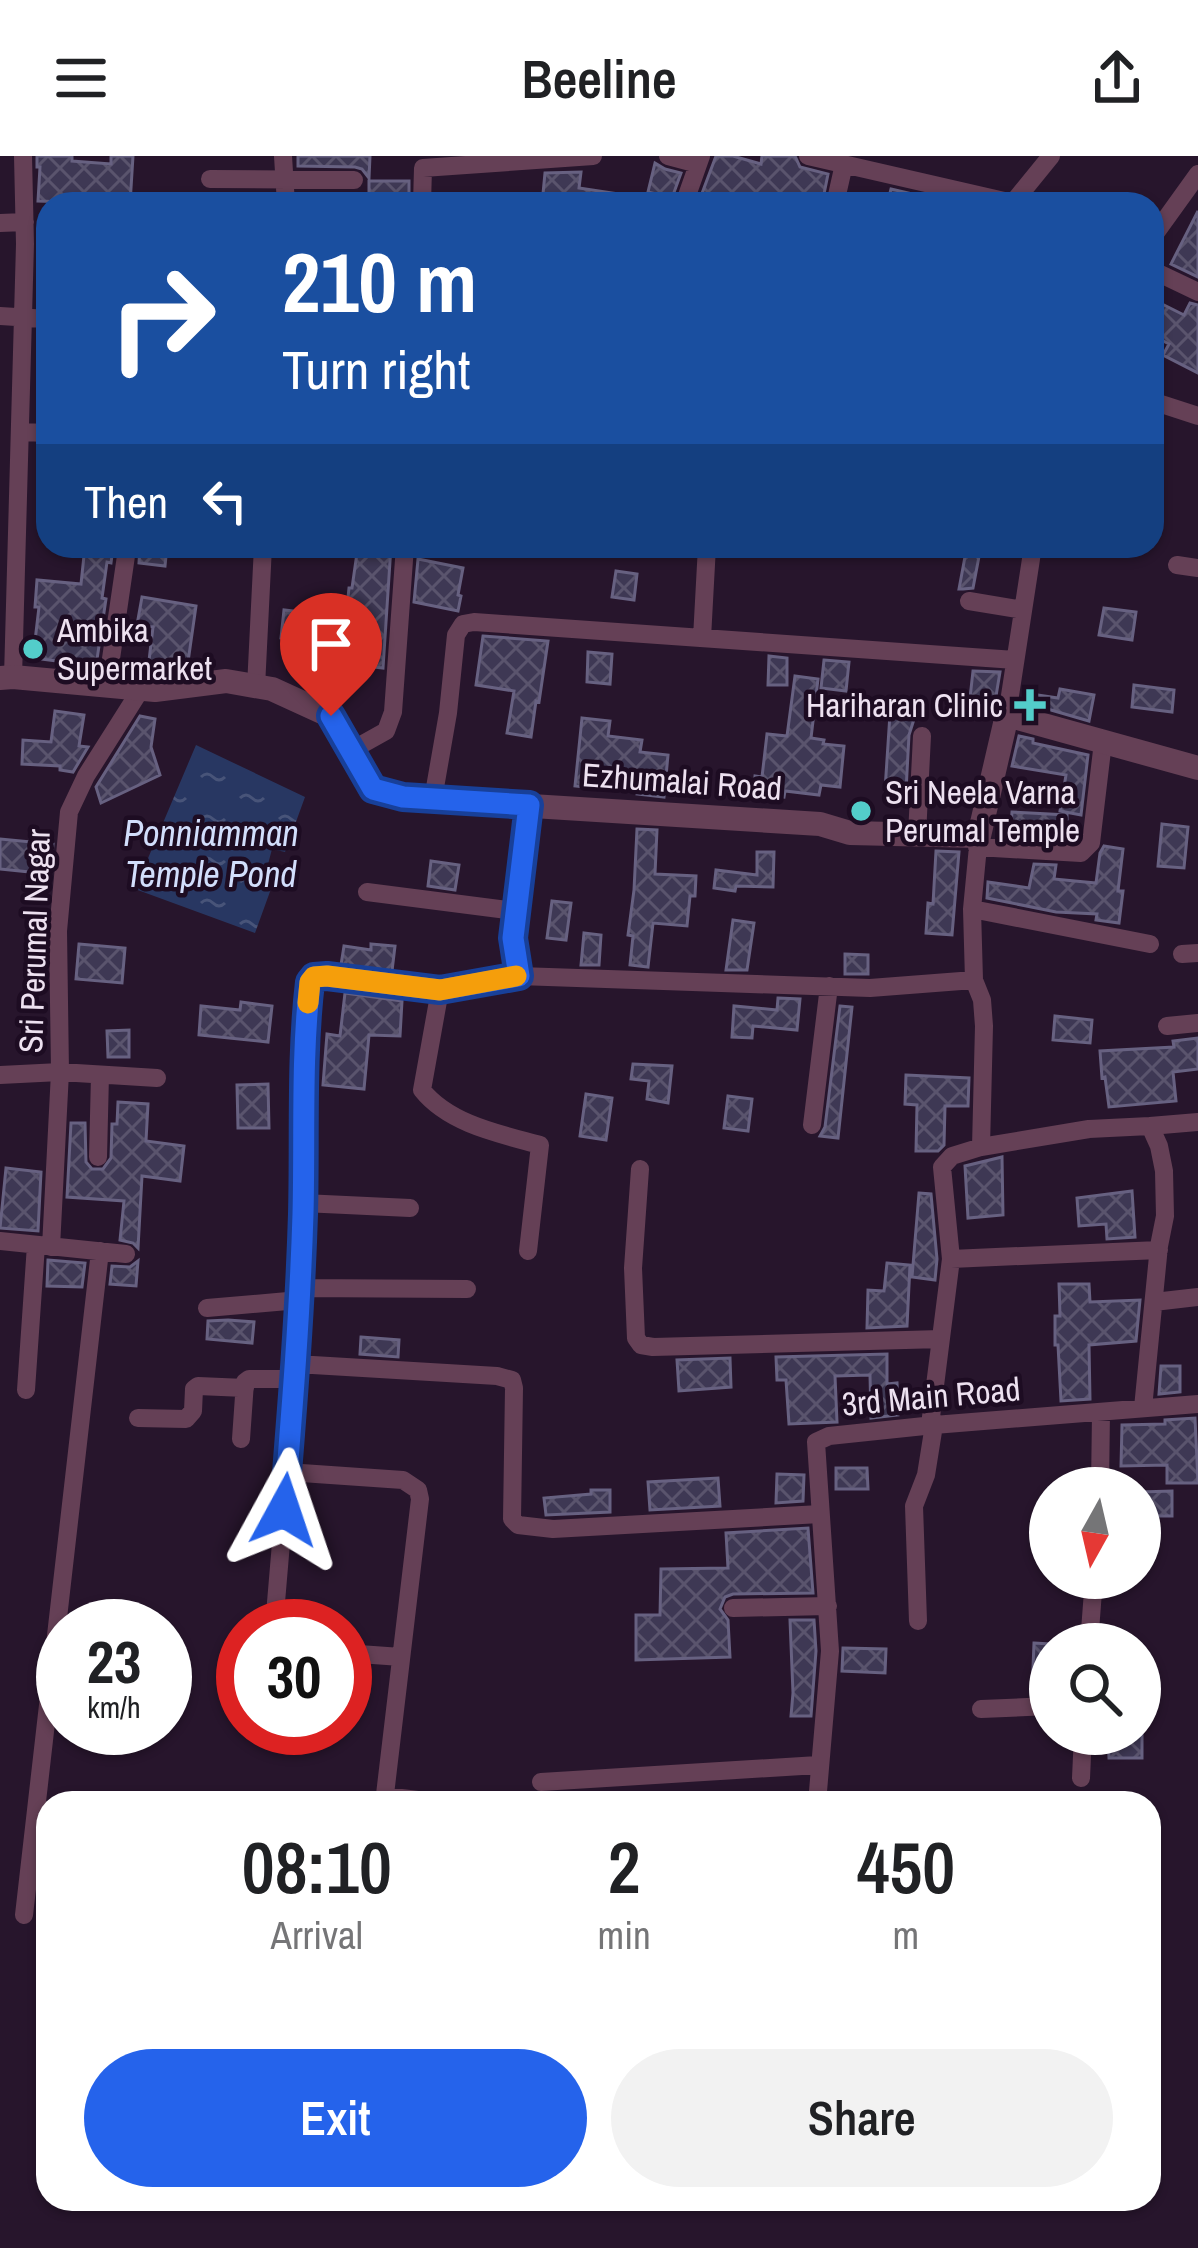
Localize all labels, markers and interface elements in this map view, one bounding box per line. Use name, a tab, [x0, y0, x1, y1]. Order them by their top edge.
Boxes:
text: Beeline	[521, 42, 677, 115]
icon: menu	[48, 45, 114, 111]
icon: share	[1084, 45, 1150, 111]
text: 210 m	[282, 225, 477, 338]
icon: right	[84, 240, 240, 396]
text: Turn right	[282, 333, 470, 406]
icon: left	[192, 468, 258, 534]
text: Then	[84, 471, 168, 532]
pin	[280, 593, 382, 716]
place label: Ambika Supermarket	[56, 608, 212, 690]
icon: arrive	[298, 611, 364, 677]
marker: Ambika Supermarket	[20, 636, 46, 662]
place label: Hariharan Clinic	[806, 683, 1003, 727]
marker: Hariharan Clinic	[1014, 689, 1046, 721]
street label: Ezhumalai Road	[581, 752, 783, 810]
place label: Sri Neela Varna Perumal Temple	[885, 770, 1080, 852]
marker: Sri Neela Varna Perumal Temple	[848, 798, 874, 824]
water label: Ponniamman Temple Pond	[123, 809, 299, 898]
street label: Sri Perumal Nagar	[8, 828, 60, 1054]
street label: 3rd Main Road	[840, 1366, 1022, 1426]
position arrow	[221, 1447, 347, 1573]
north arrow	[1029, 1467, 1161, 1599]
map controls	[1029, 1467, 1161, 1755]
speed limit sign: 30	[216, 1599, 372, 1755]
text: 23	[87, 1621, 141, 1702]
button: search	[1029, 1623, 1161, 1755]
text: km/h	[87, 1687, 141, 1727]
text: 08:10	[242, 1818, 392, 1915]
text: 2	[608, 1818, 641, 1915]
text: 450	[857, 1818, 955, 1915]
text: Arrival	[271, 1909, 363, 1961]
text: min	[598, 1909, 651, 1961]
text: m	[893, 1909, 919, 1961]
button: Exit	[84, 2049, 587, 2187]
button: Share	[611, 2049, 1113, 2187]

